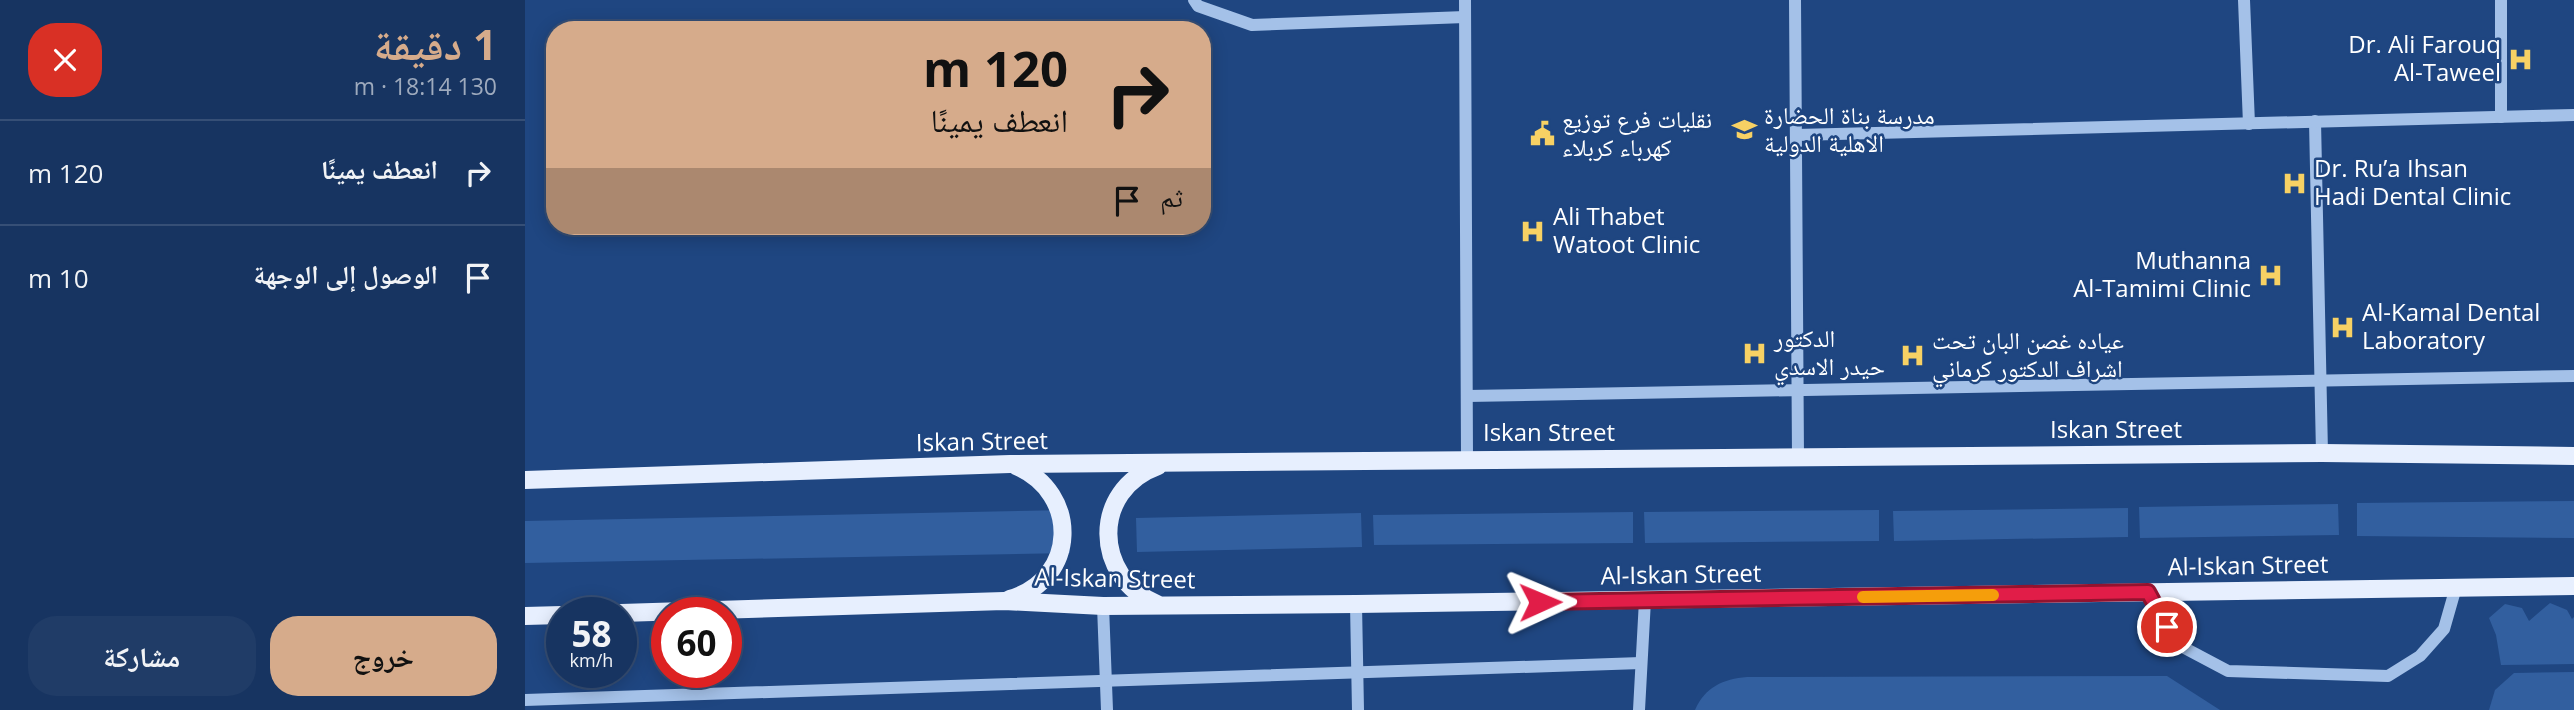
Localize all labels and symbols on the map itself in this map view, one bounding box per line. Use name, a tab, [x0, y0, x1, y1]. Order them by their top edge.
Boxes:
place label: Dr. Ali Farouq Al-Taweel	[2348, 27, 2501, 88]
hospital icon: Dr. Ali Farouq Al-Taweel	[2507, 45, 2535, 73]
place label: مدرسة بناة الحضارة الاهلية الدولية	[1764, 98, 1935, 159]
place label: نقليات فرع توزيع كهرباء كربلاء	[1562, 102, 1712, 163]
school or university icon: مدرسة بناة الحضارة الاهلية الدولية	[1730, 116, 1758, 144]
public building icon: نقليات فرع توزيع كهرباء كربلاء	[1528, 120, 1556, 148]
place label: Dr. Ru’a Ihsan Hadi Dental Clinic	[2314, 151, 2511, 212]
hospital icon: Dr. Ru’a Ihsan Hadi Dental Clinic	[2280, 169, 2308, 197]
place label: Ali Thabet Watoot Clinic	[1553, 199, 1700, 260]
hospital icon: Ali Thabet Watoot Clinic	[1519, 217, 1547, 245]
place label: Muthanna Al-Tamimi Clinic	[2073, 243, 2251, 304]
hospital icon: Muthanna Al-Tamimi Clinic	[2257, 261, 2285, 289]
place label: Al-Kamal Dental Laboratory	[2362, 295, 2540, 356]
hospital icon: Al-Kamal Dental Laboratory	[2328, 313, 2356, 341]
place label: الدكتور حيدر الاسدي	[1773, 321, 1885, 386]
place label: عياده غصن البان تحت اشراف الدكتور كرماني	[1932, 323, 2124, 388]
hospital icon: الدكتور حيدر الاسدي	[1740, 339, 1768, 367]
hospital icon: عياده غصن البان تحت اشراف الدكتور كرماني	[1898, 341, 1926, 369]
street label: Iskan Street	[2050, 412, 2182, 445]
street label: Iskan Street	[1483, 415, 1615, 448]
street label: Iskan Street	[916, 423, 1048, 458]
street label: Al-Iskan Street	[2167, 547, 2329, 582]
street label: Al-Iskan Street	[1600, 556, 1762, 591]
street label: Al-Iskan Street	[1034, 560, 1196, 595]
position arrow	[1503, 565, 1577, 639]
speed limit sign: 60	[651, 597, 742, 688]
pin	[2137, 597, 2197, 657]

